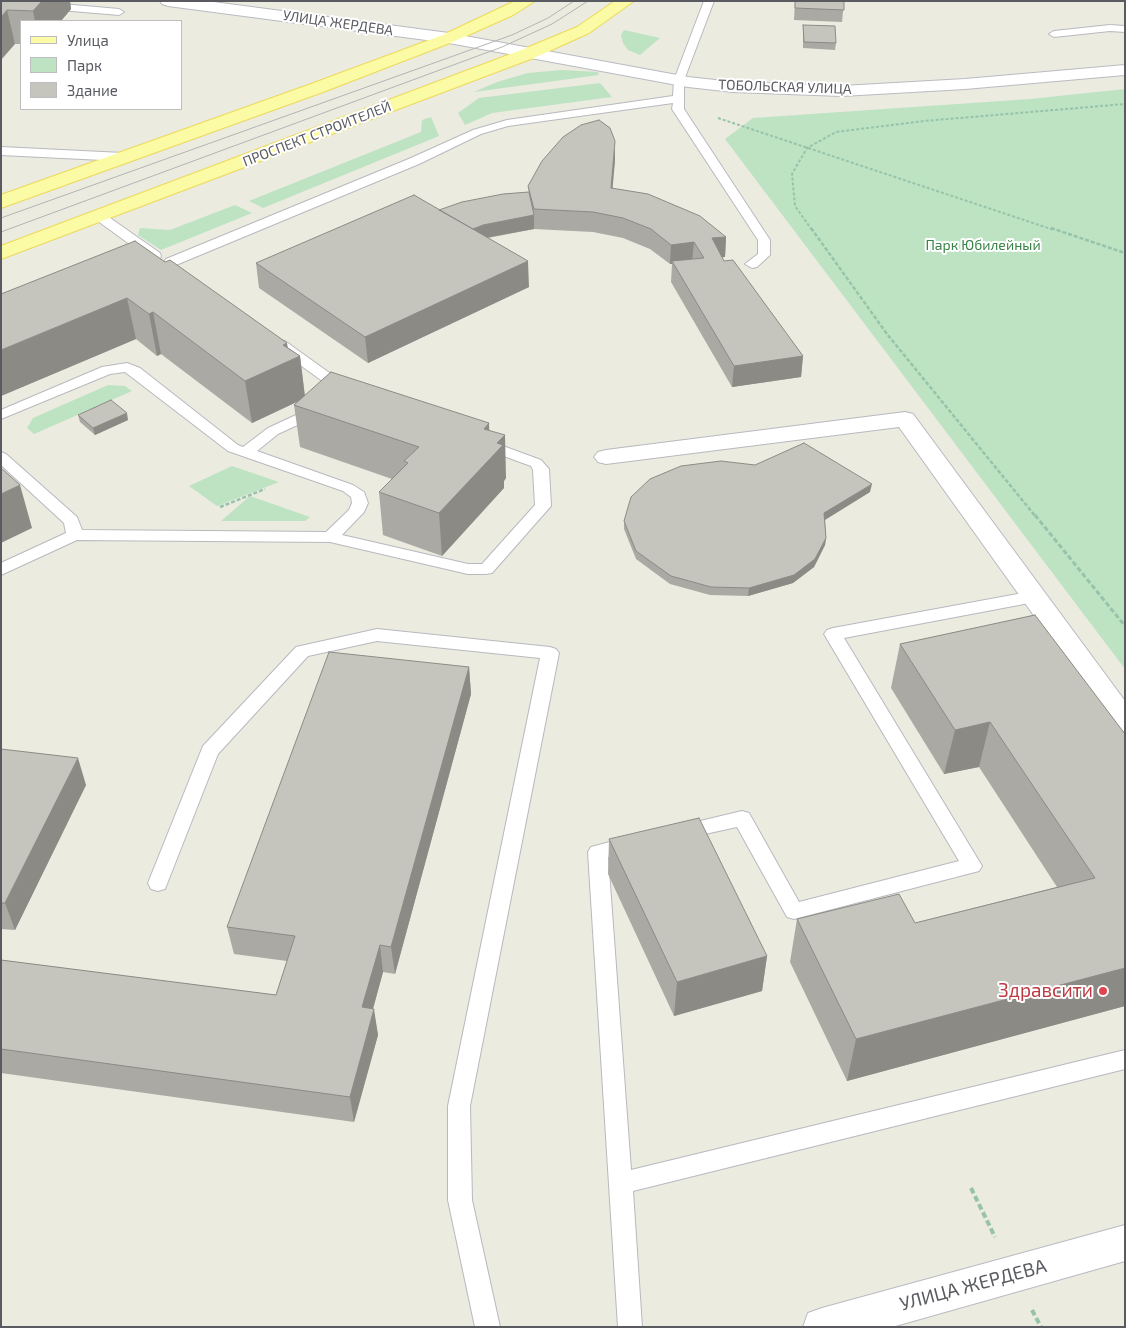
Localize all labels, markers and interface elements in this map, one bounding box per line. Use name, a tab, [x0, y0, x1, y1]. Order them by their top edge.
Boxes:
street label: УЛИЦА ЖЕРДЕВА	[282, 7, 394, 39]
legend	[20, 20, 182, 110]
text: Улица	[67, 31, 109, 49]
text: Парк	[67, 56, 102, 74]
street label: ТОБОЛЬСКАЯ УЛИЦА	[718, 76, 852, 98]
text: Здание	[67, 81, 118, 99]
street label: ПРОСПЕКТ СТРОИТЕЛЕЙ	[240, 98, 394, 170]
park label: Парк Юбилейный	[925, 237, 1041, 253]
place label: Здравсити	[998, 980, 1093, 1002]
marker: Здравсити	[1097, 985, 1109, 997]
street label: УЛИЦА ЖЕРДЕВА	[897, 1254, 1049, 1316]

